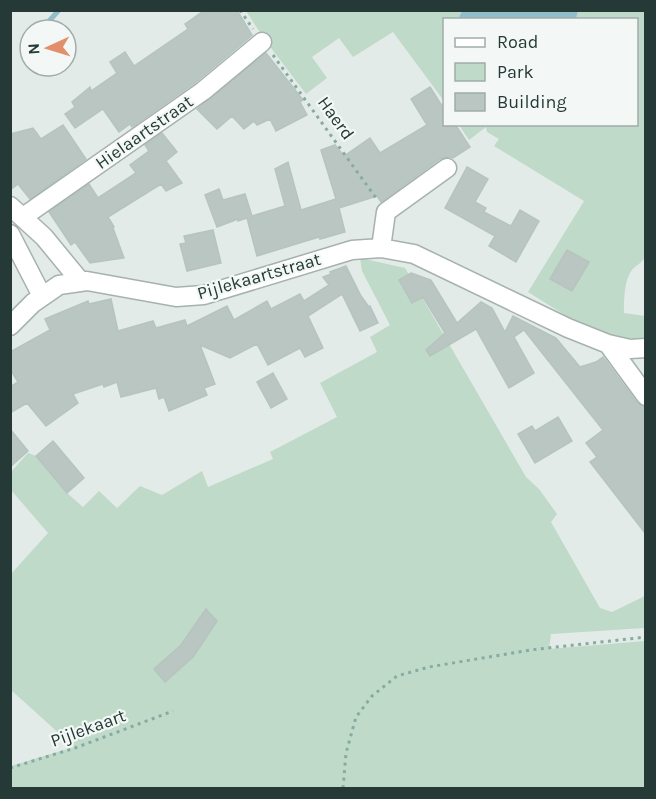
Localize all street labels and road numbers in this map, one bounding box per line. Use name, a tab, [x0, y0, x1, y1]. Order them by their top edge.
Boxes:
street label: Hielaartstraat	[91, 90, 197, 174]
street label: Haerd	[313, 92, 359, 144]
street label: Pijlekaartstraat	[195, 248, 324, 304]
street label: Pijlekaart	[47, 704, 129, 752]

